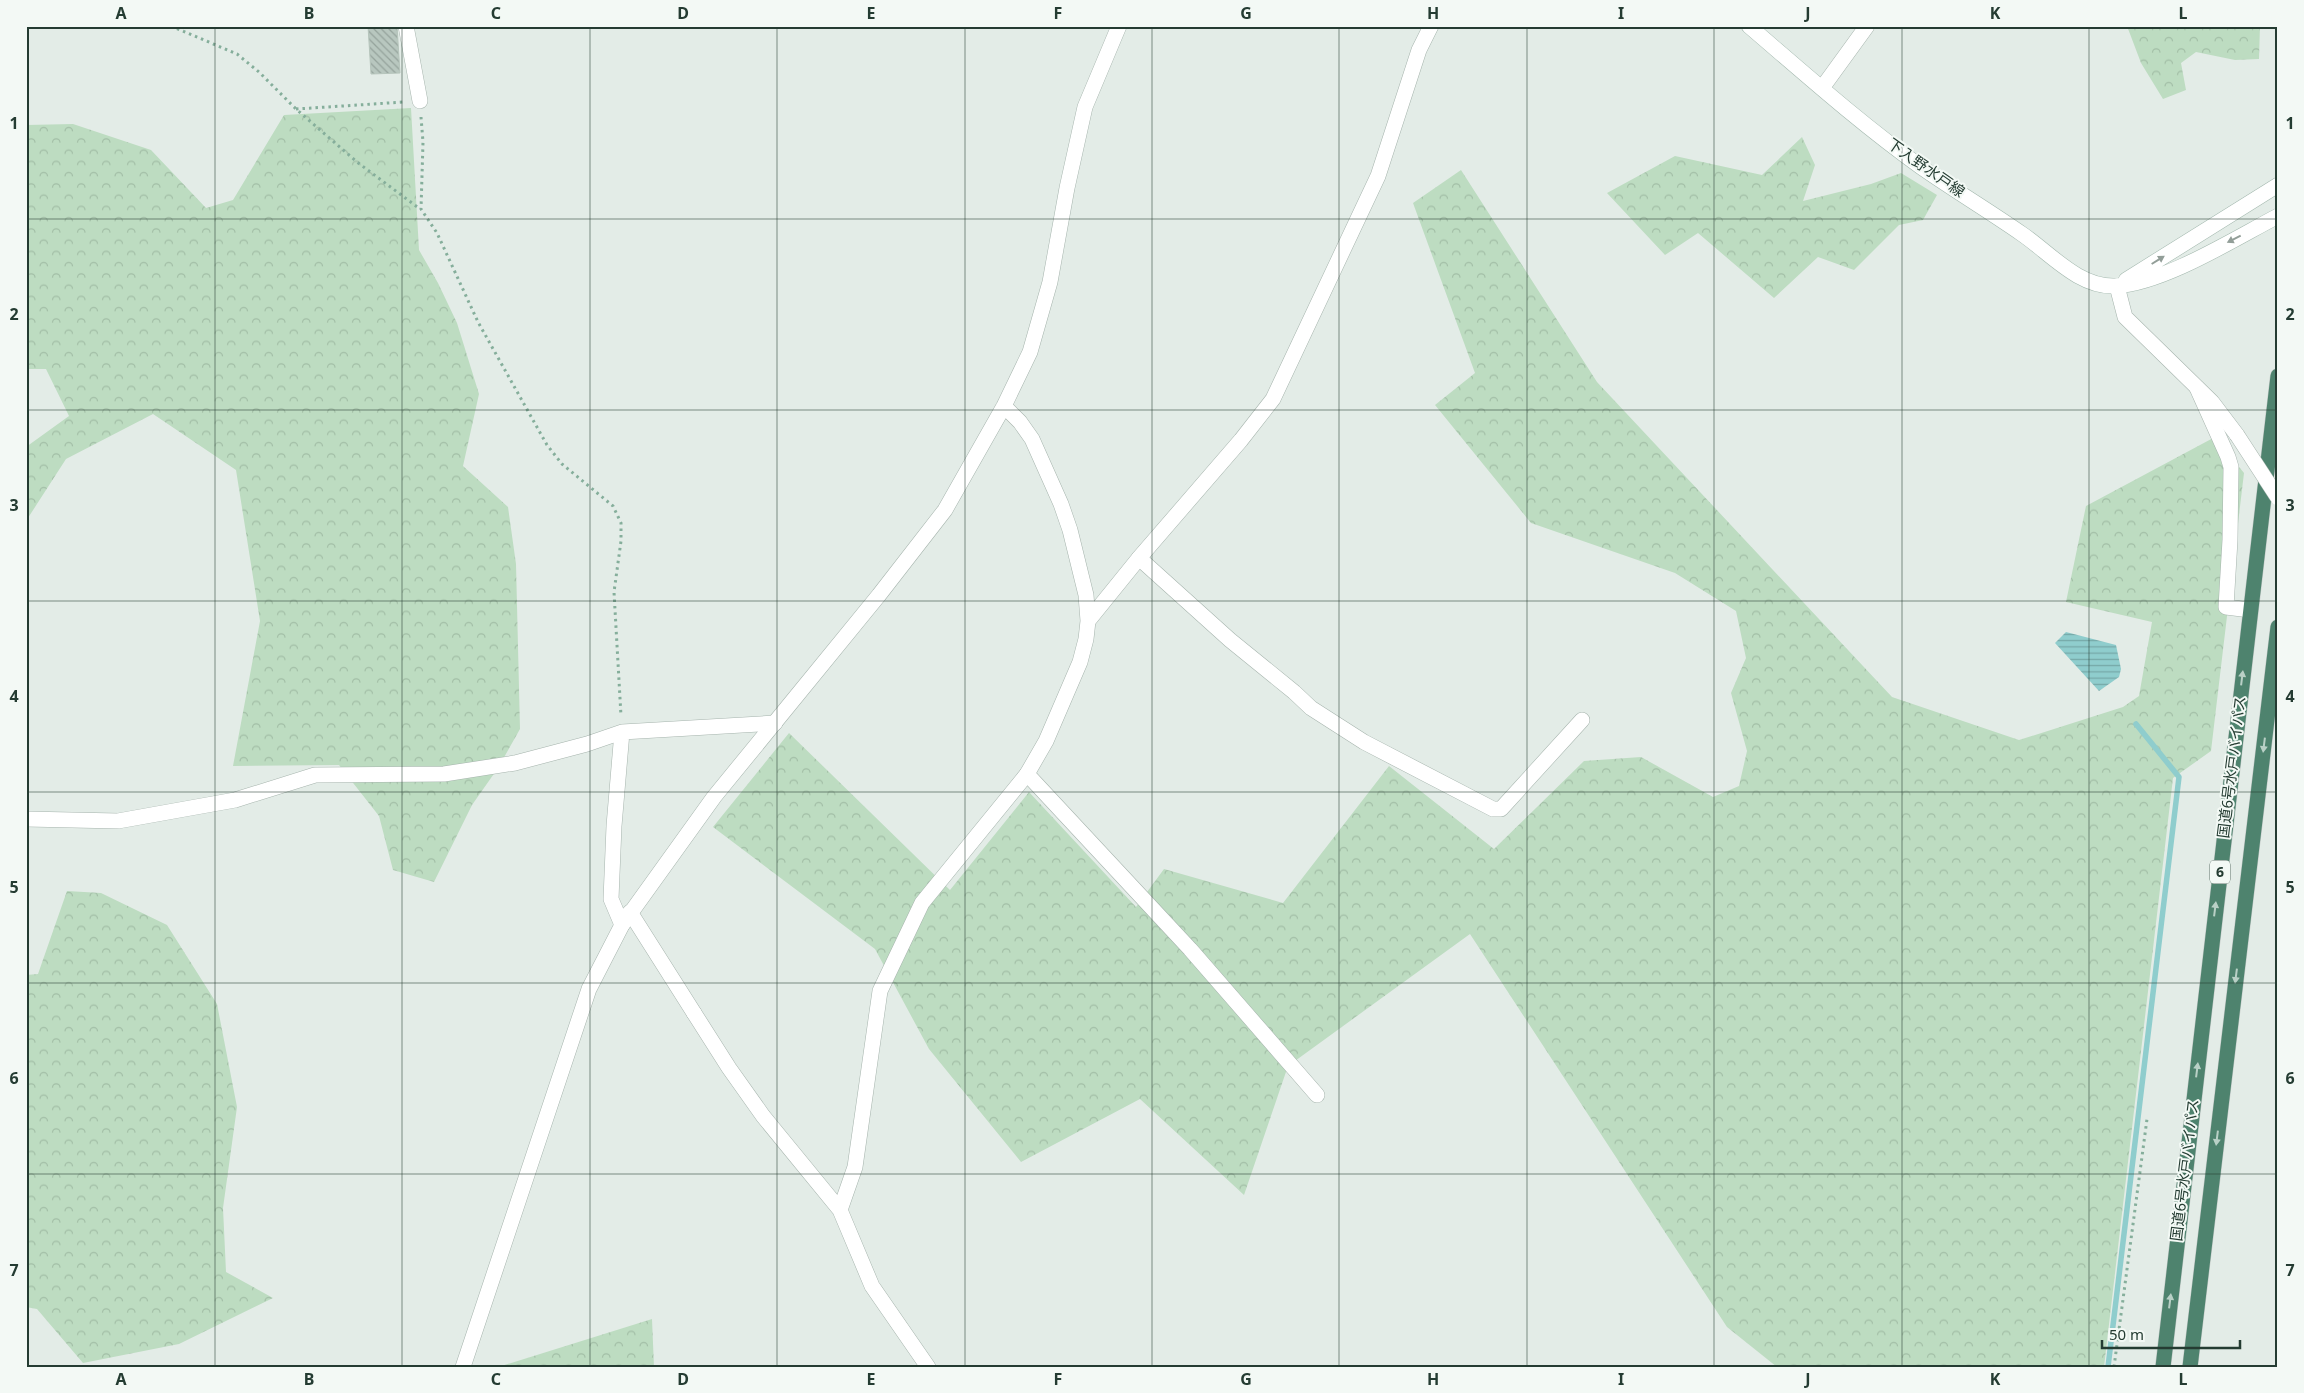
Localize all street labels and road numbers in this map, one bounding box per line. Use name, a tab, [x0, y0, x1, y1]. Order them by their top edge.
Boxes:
street label: 下入野水戸線	[1884, 133, 1969, 201]
street label: 国道6号水戸バイパス	[2212, 695, 2250, 839]
road number: 6	[2210, 860, 2230, 884]
street label: 国道6号水戸バイパス	[2165, 1098, 2203, 1242]

